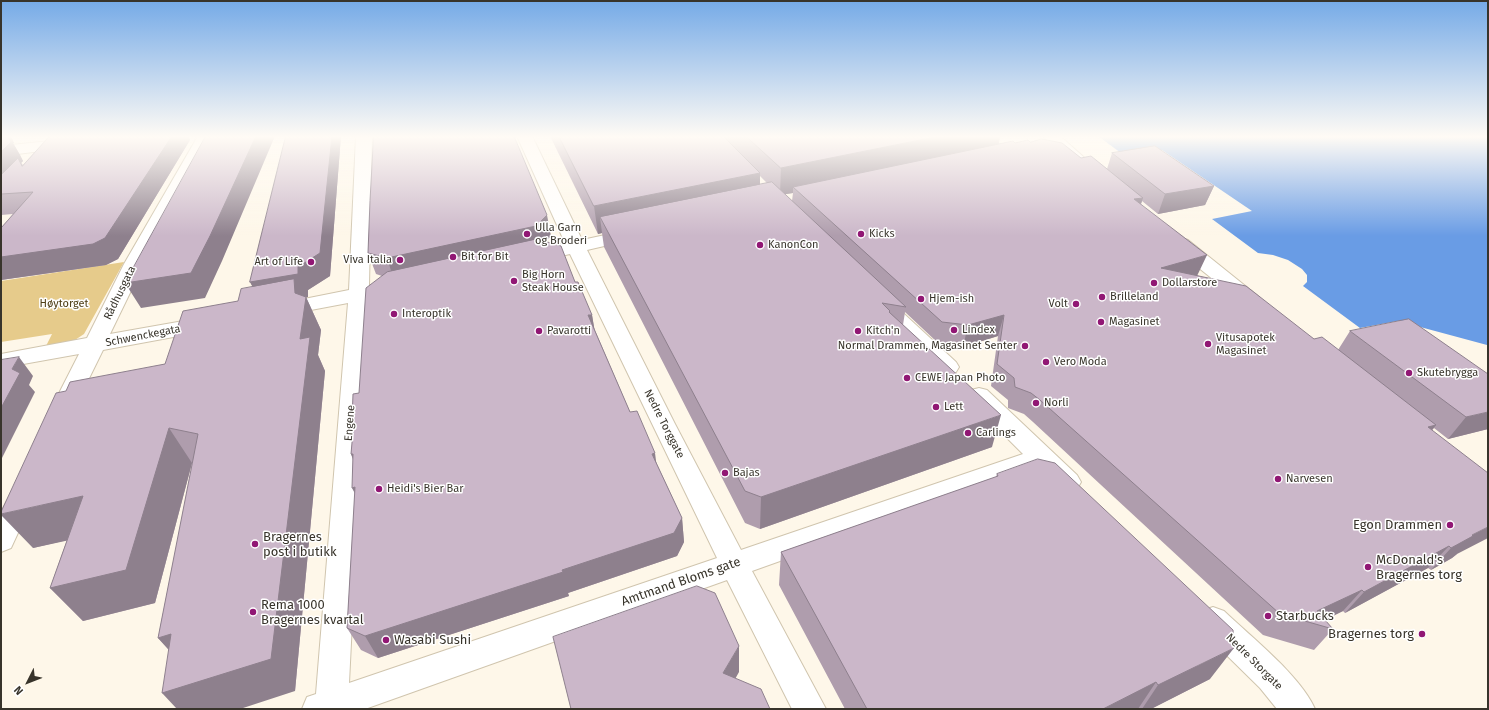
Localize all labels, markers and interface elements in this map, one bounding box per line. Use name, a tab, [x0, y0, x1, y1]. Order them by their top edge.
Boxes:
place label: Ulla Garn og Broderi	[535, 221, 587, 247]
place label: Kicks	[869, 227, 895, 241]
marker: Ulla Garn og Broderi	[522, 229, 532, 239]
marker: Kicks	[856, 229, 866, 239]
place label: KanonCon	[768, 238, 819, 252]
marker: KanonCon	[755, 240, 765, 250]
place label: Bit for Bit	[461, 250, 509, 264]
marker: Bit for Bit	[448, 252, 458, 262]
place label: Viva Italia	[343, 253, 392, 267]
place label: Art of Life	[254, 255, 303, 269]
marker: Viva Italia	[395, 255, 405, 265]
marker: Art of Life	[306, 257, 316, 267]
street label: Rådhusgata	[101, 264, 139, 322]
place label: Big Horn Steak House	[522, 268, 584, 294]
marker: Big Horn Steak House	[509, 276, 519, 286]
place label: Dollarstore	[1162, 276, 1217, 290]
marker: Dollarstore	[1149, 278, 1159, 288]
place label: Brilleland	[1110, 290, 1159, 304]
place label: Hjem-ish	[929, 292, 974, 306]
marker: Brilleland	[1097, 292, 1107, 302]
marker: Hjem-ish	[916, 294, 926, 304]
park label: Høytorget	[39, 297, 89, 311]
place label: Volt	[1049, 297, 1068, 311]
marker: Volt	[1071, 299, 1081, 309]
place label: Interoptik	[402, 307, 451, 321]
marker: Interoptik	[389, 309, 399, 319]
place label: Magasinet	[1109, 315, 1159, 329]
marker: Magasinet	[1096, 317, 1106, 327]
street label: Schwenckegata	[104, 322, 182, 350]
place label: Lindex	[962, 323, 995, 337]
place label: Pavarotti	[547, 324, 591, 338]
place label: Kitch'n	[866, 324, 900, 338]
marker: Lindex	[949, 325, 959, 335]
marker: Pavarotti	[534, 326, 544, 336]
marker: Kitch'n	[853, 326, 863, 336]
place label: Vitusapotek Magasinet	[1216, 331, 1275, 357]
place label: Normal Drammen, Magasinet Senter	[838, 339, 1017, 353]
marker: Vitusapotek Magasinet	[1203, 339, 1213, 349]
marker: Normal Drammen, Magasinet Senter	[1020, 341, 1030, 351]
place label: Vero Moda	[1054, 355, 1107, 369]
marker: Vero Moda	[1041, 357, 1051, 367]
place label: Skutebrygga	[1417, 366, 1478, 380]
marker: Skutebrygga	[1404, 368, 1414, 378]
place label: CEWE Japan Photo	[915, 371, 1005, 385]
marker: CEWE Japan Photo	[902, 373, 912, 383]
street label: Nedre Torggate	[641, 387, 687, 461]
place label: Norli	[1044, 396, 1069, 410]
marker: Norli	[1031, 398, 1041, 408]
place label: Lett	[944, 400, 963, 414]
marker: Lett	[931, 402, 941, 412]
street label: Engene	[342, 404, 358, 442]
place label: Carlings	[976, 426, 1016, 440]
marker: Carlings	[963, 428, 973, 438]
place label: Bajas	[733, 466, 760, 480]
marker: Bajas	[720, 468, 730, 478]
place label: Narvesen	[1286, 472, 1333, 486]
marker: Narvesen	[1273, 474, 1283, 484]
place label: Heidi's Bier Bar	[387, 482, 463, 496]
marker: Heidi's Bier Bar	[374, 484, 384, 494]
place label: Egon Drammen	[1353, 517, 1442, 533]
marker: Egon Drammen	[1445, 520, 1455, 530]
place label: Bragernes post i butikk	[263, 529, 337, 560]
marker: Bragernes post i butikk	[250, 539, 260, 549]
place label: McDonald's Bragernes torg	[1376, 552, 1462, 583]
street label: Amtmand Bloms gate	[619, 554, 743, 610]
marker: McDonald's Bragernes torg	[1363, 562, 1373, 572]
place label: Rema 1000 Bragernes kvartal	[261, 597, 364, 628]
marker: Rema 1000 Bragernes kvartal	[248, 607, 258, 617]
place label: Starbucks	[1276, 608, 1334, 624]
marker: Starbucks	[1263, 611, 1273, 621]
place label: Bragernes torg	[1328, 626, 1414, 642]
marker: Bragernes torg	[1417, 629, 1427, 639]
street label: Nedre Storgate	[1223, 631, 1285, 693]
place label: Wasabi Sushi	[394, 632, 471, 648]
marker: Wasabi Sushi	[381, 635, 391, 645]
north arrow	[8, 662, 48, 702]
text: N	[11, 683, 26, 697]

